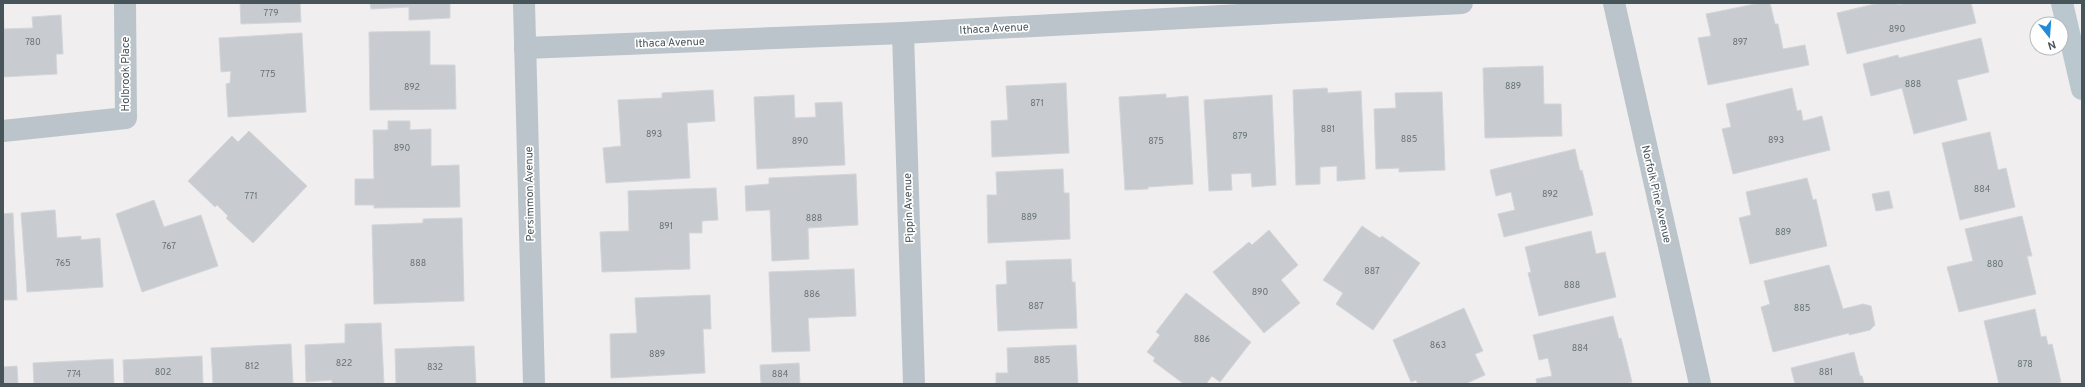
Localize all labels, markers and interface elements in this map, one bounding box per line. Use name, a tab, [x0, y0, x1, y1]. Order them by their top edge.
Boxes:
house number: 779	[263, 8, 279, 19]
north arrow	[2029, 16, 2069, 56]
street label: Ithaca Avenue	[959, 20, 1029, 38]
house number: 890	[1889, 24, 1905, 35]
street label: Ithaca Avenue	[635, 35, 705, 51]
street label: Holbrook Place	[119, 36, 133, 112]
house number: 780	[25, 37, 41, 48]
house number: 897	[1732, 37, 1748, 48]
text: N	[2046, 37, 2057, 52]
house number: 775	[260, 69, 276, 80]
house number: 888	[1905, 79, 1921, 90]
house number: 889	[1505, 81, 1521, 92]
house number: 892	[404, 82, 420, 93]
house number: 871	[1030, 98, 1044, 109]
house number: 881	[1321, 124, 1335, 135]
house number: 893	[646, 129, 662, 140]
house number: 879	[1232, 131, 1248, 142]
house number: 885	[1401, 134, 1417, 145]
house number: 893	[1768, 135, 1784, 146]
house number: 890	[792, 136, 808, 147]
house number: 875	[1148, 136, 1164, 147]
house number: 890	[394, 143, 410, 154]
street label: Norfolk Pine Avenue	[1638, 144, 1674, 245]
street label: Persimmon Avenue	[522, 146, 538, 242]
street label: Pippin Avenue	[901, 173, 917, 243]
house number: 884	[1974, 184, 1991, 195]
house number: 892	[1542, 189, 1558, 200]
house number: 771	[244, 191, 258, 202]
house number: 889	[1021, 212, 1037, 223]
house number: 888	[806, 213, 822, 224]
house number: 891	[659, 221, 673, 232]
house number: 889	[1775, 227, 1791, 238]
house number: 767	[162, 241, 176, 252]
house number: 765	[55, 258, 71, 269]
house number: 888	[410, 258, 426, 269]
house number: 880	[1987, 259, 2004, 270]
house number: 887	[1364, 266, 1380, 277]
house number: 888	[1564, 280, 1580, 291]
house number: 890	[1252, 287, 1268, 298]
house number: 886	[804, 289, 820, 300]
house number: 887	[1028, 301, 1044, 312]
house number: 885	[1794, 303, 1810, 314]
house number: 886	[1194, 334, 1210, 345]
house number: 863	[1430, 340, 1446, 351]
house number: 884	[1572, 343, 1589, 354]
house number: 889	[649, 349, 665, 360]
house number: 885	[1034, 355, 1050, 366]
house number: 822	[336, 358, 352, 369]
house number: 878	[2017, 359, 2033, 370]
house number: 812	[245, 361, 259, 372]
house number: 832	[427, 362, 443, 373]
house number: 802	[155, 367, 171, 378]
house number: 881	[1819, 367, 1833, 378]
house number: 774	[67, 369, 82, 380]
house number: 884	[772, 369, 789, 380]

